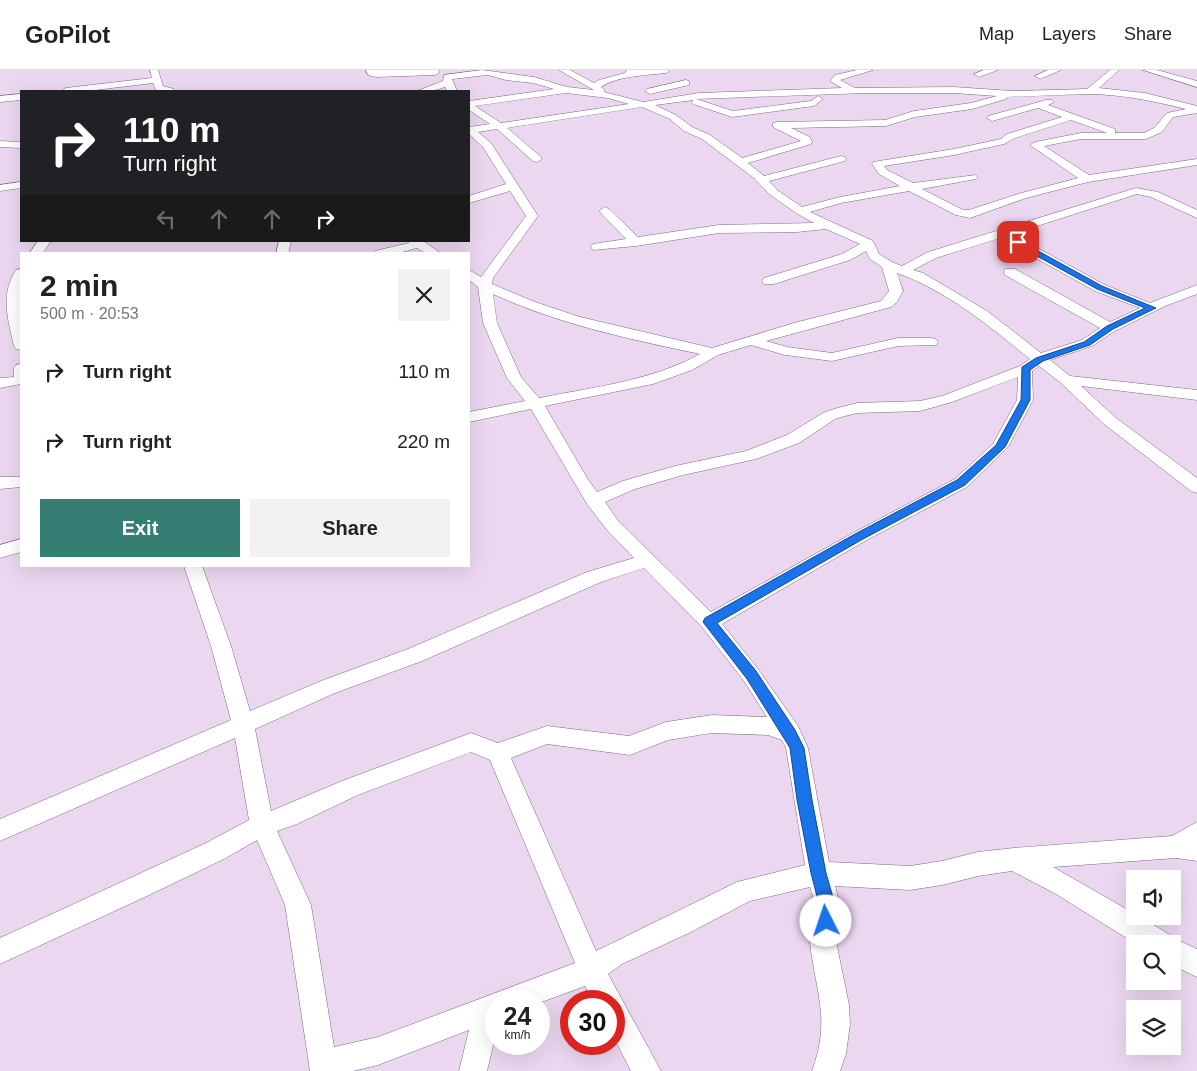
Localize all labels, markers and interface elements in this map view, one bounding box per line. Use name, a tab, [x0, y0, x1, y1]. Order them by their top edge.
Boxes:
text: GoPilot	[25, 21, 110, 48]
text: Map	[979, 24, 1014, 44]
text: Layers	[1042, 24, 1096, 44]
text: Share	[1124, 24, 1172, 44]
icon: right	[40, 110, 105, 175]
text: 110 m	[123, 110, 220, 149]
text: Turn right	[123, 151, 216, 176]
icon: left	[152, 205, 180, 233]
icon: ahead	[205, 205, 233, 233]
icon: ahead	[258, 205, 286, 233]
icon: right	[311, 205, 339, 233]
pin	[997, 221, 1039, 263]
icon: arrive	[1004, 228, 1032, 256]
text: 2 min	[40, 269, 118, 302]
button: close	[398, 269, 450, 321]
text: 500 m · 20:53	[40, 305, 139, 322]
icon: right	[40, 358, 68, 386]
text: Turn right	[83, 361, 171, 382]
text: 110 m	[399, 361, 450, 382]
icon: right	[40, 428, 68, 456]
text: Turn right	[83, 431, 171, 452]
text: 220 m	[397, 431, 450, 452]
button: Exit	[40, 499, 240, 557]
button: Share	[250, 499, 450, 557]
map controls	[1126, 870, 1181, 1055]
button: sound	[1126, 870, 1181, 925]
position arrow	[799, 894, 851, 946]
button: search	[1126, 935, 1181, 990]
speed limit sign: 30	[560, 990, 625, 1055]
button: layers	[1126, 1000, 1181, 1055]
text: 24	[504, 1002, 531, 1030]
text: km/h	[504, 1028, 531, 1042]

